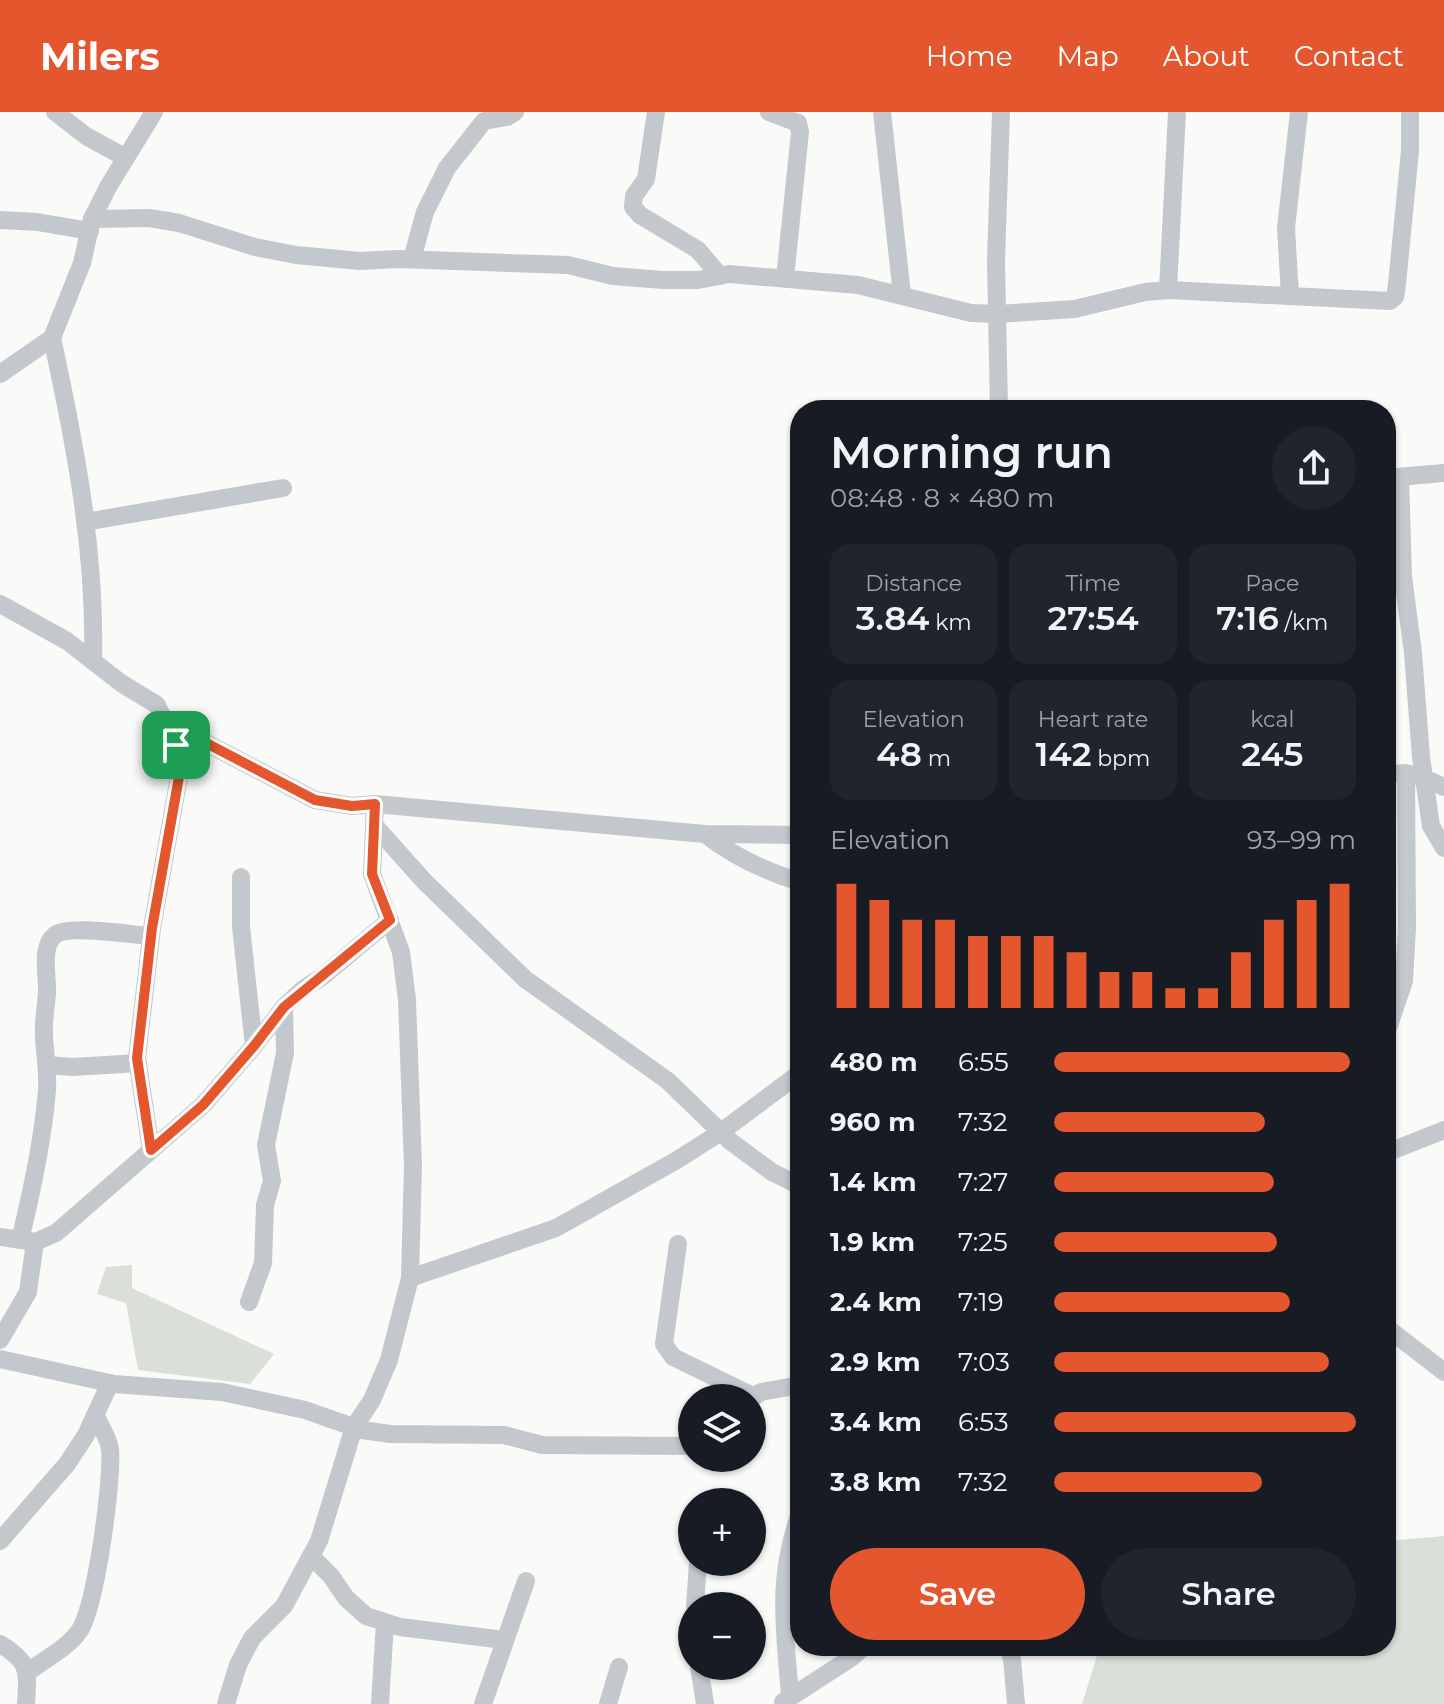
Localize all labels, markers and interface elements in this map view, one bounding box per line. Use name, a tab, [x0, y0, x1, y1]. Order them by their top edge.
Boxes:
text: Milers	[40, 33, 160, 80]
text: Home	[926, 39, 1013, 73]
text: Map	[1057, 39, 1119, 73]
text: About	[1163, 39, 1250, 73]
text: Contact	[1294, 39, 1404, 73]
text: Morning run	[830, 425, 1113, 479]
button: share	[1272, 426, 1356, 510]
text: 08:48 · 8 × 480 m	[830, 482, 1054, 514]
text: Distance	[865, 570, 962, 597]
text: Time	[1065, 570, 1121, 597]
text: Pace	[1245, 570, 1299, 597]
text: 3.84	[856, 597, 929, 639]
text: 27:54	[1047, 597, 1139, 639]
text: 7:16	[1216, 597, 1279, 639]
text: km	[929, 609, 972, 636]
text: /km	[1279, 609, 1328, 636]
text: Elevation	[863, 706, 965, 733]
text: Heart rate	[1038, 706, 1148, 733]
text: kcal	[1250, 706, 1294, 733]
pin	[142, 711, 210, 779]
icon: arrive	[154, 723, 198, 767]
text: 48	[876, 733, 922, 775]
text: 142	[1036, 733, 1091, 775]
text: 245	[1241, 733, 1303, 775]
text: m	[922, 745, 951, 772]
text: bpm	[1091, 745, 1150, 772]
text: Elevation	[830, 824, 950, 856]
text: 93–99 m	[1247, 824, 1356, 856]
text: 480 m	[830, 1046, 918, 1078]
text: 6:55	[958, 1046, 1009, 1078]
text: 960 m	[830, 1106, 915, 1138]
text: 7:32	[958, 1106, 1008, 1138]
text: 1.4 km	[830, 1166, 916, 1198]
text: 7:27	[958, 1166, 1008, 1198]
text: 1.9 km	[830, 1226, 915, 1258]
text: 7:25	[958, 1226, 1008, 1258]
text: 2.4 km	[830, 1286, 922, 1318]
text: 7:19	[958, 1286, 1004, 1318]
text: 2.9 km	[830, 1346, 921, 1378]
text: 7:03	[958, 1346, 1010, 1378]
map controls	[678, 1384, 766, 1680]
button: layers	[678, 1384, 766, 1472]
text: 3.4 km	[830, 1406, 922, 1438]
text: 6:53	[958, 1406, 1009, 1438]
text: 3.8 km	[830, 1466, 921, 1498]
text: 7:32	[958, 1466, 1008, 1498]
button: +	[678, 1488, 766, 1576]
button: Save	[830, 1548, 1085, 1640]
button: Share	[1101, 1548, 1356, 1640]
button: −	[678, 1592, 766, 1680]

